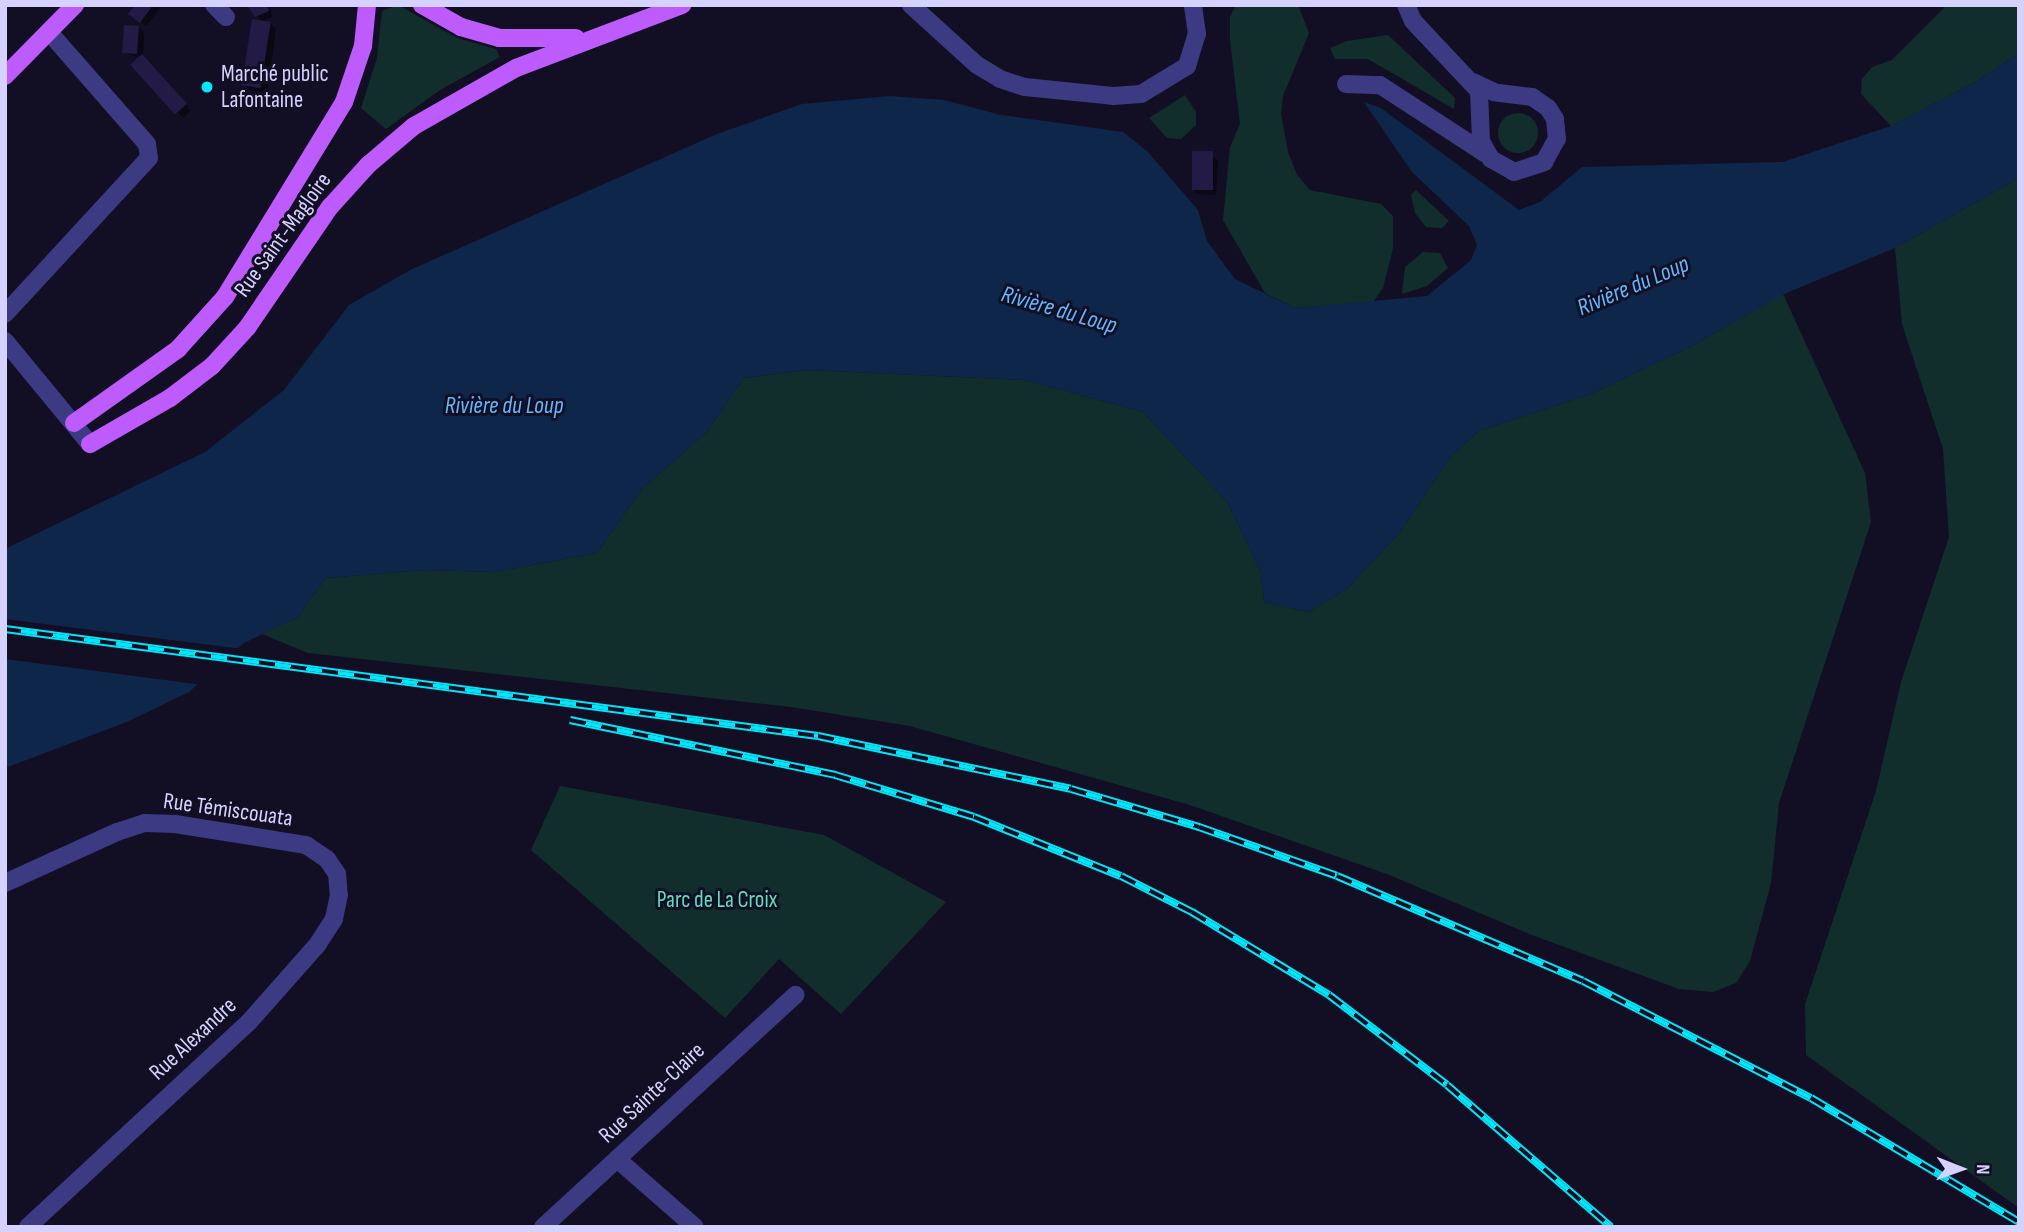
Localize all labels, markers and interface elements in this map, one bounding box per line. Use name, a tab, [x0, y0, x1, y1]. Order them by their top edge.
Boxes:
place label: Marché public Lafontaine	[221, 60, 329, 114]
marker: Marché public Lafontaine	[199, 79, 215, 95]
street label: Rue Saint-Magloire	[229, 167, 337, 303]
water label: Rivière du Loup	[1573, 250, 1693, 322]
water label: Rivière du Loup	[998, 280, 1120, 340]
water label: Rivière du Loup	[445, 392, 563, 420]
street label: Rue Témiscouata	[162, 787, 294, 833]
park label: Parc de La Croix	[657, 886, 777, 914]
street label: Rue Alexandre	[144, 992, 242, 1086]
street label: Rue Sainte-Claire	[593, 1037, 711, 1149]
north arrow	[1926, 1134, 1996, 1204]
text: N	[1971, 1164, 1994, 1175]

